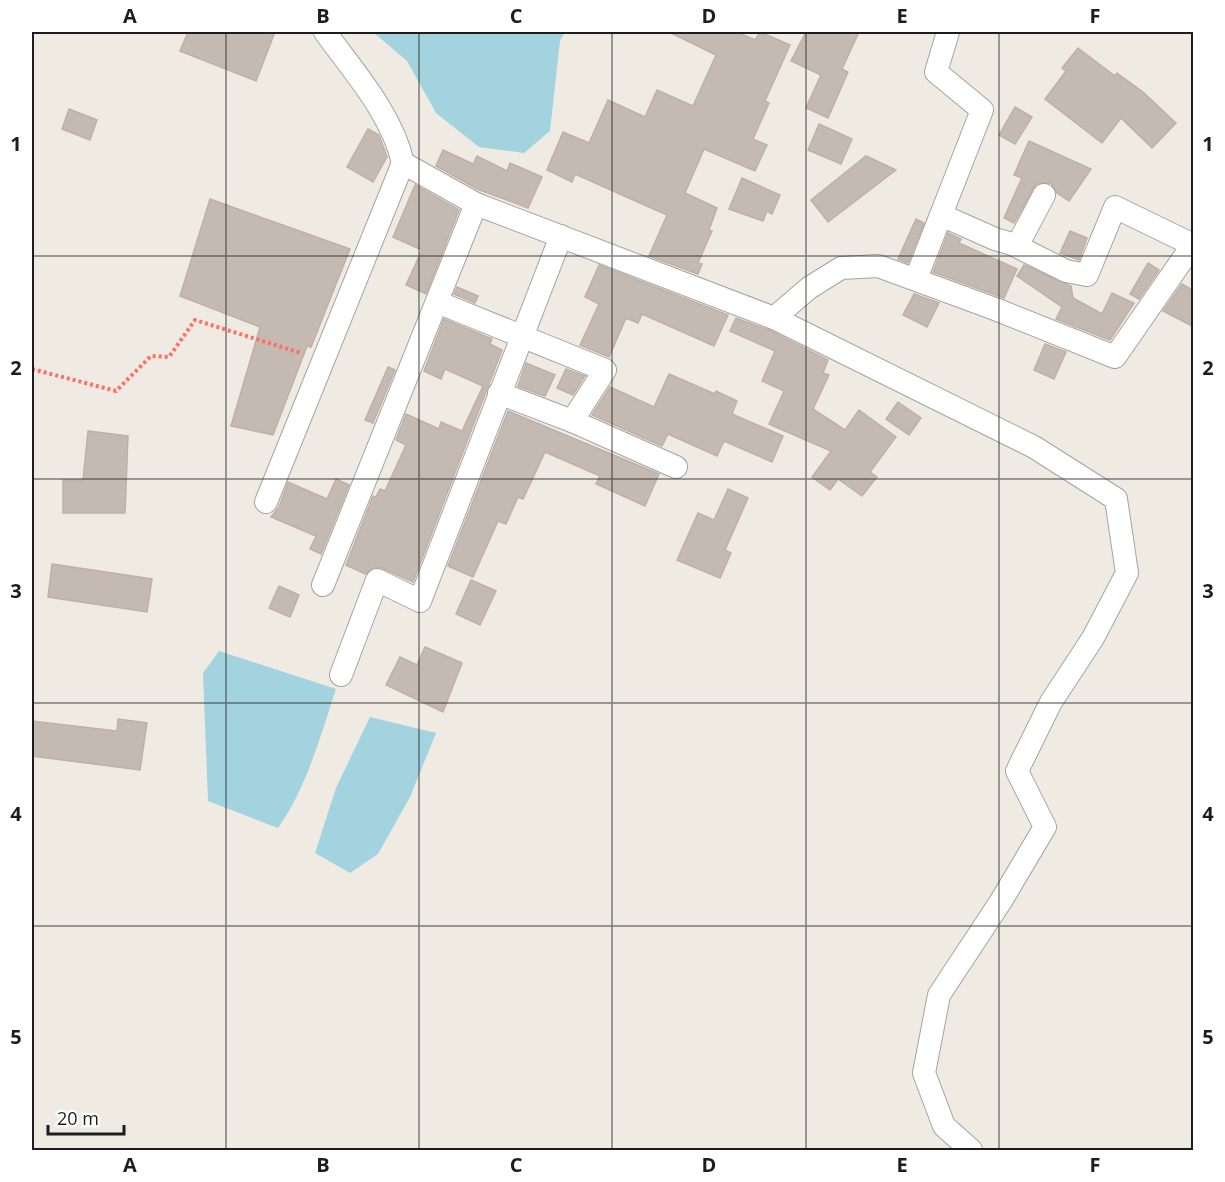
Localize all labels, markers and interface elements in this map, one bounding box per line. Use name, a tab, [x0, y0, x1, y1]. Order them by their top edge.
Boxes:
text: A	[123, 2, 137, 29]
text: B	[316, 2, 330, 29]
text: C	[510, 2, 523, 29]
text: D	[702, 2, 716, 29]
text: E	[896, 2, 908, 29]
text: F	[1090, 2, 1100, 29]
text: 1	[10, 130, 22, 157]
text: 1	[1202, 130, 1214, 157]
text: 2	[10, 354, 22, 381]
text: 2	[1202, 354, 1214, 381]
text: 3	[10, 577, 22, 604]
text: 3	[1202, 577, 1214, 604]
text: 4	[10, 800, 22, 827]
text: 4	[1202, 800, 1214, 827]
text: 5	[10, 1023, 22, 1050]
text: 5	[1202, 1023, 1214, 1050]
scale bar	[48, 1098, 124, 1136]
text: 20 m	[57, 1106, 99, 1130]
text: A	[123, 1151, 137, 1178]
text: B	[316, 1151, 330, 1178]
text: C	[510, 1151, 523, 1178]
text: D	[702, 1151, 716, 1178]
text: E	[896, 1151, 908, 1178]
text: F	[1090, 1151, 1100, 1178]

